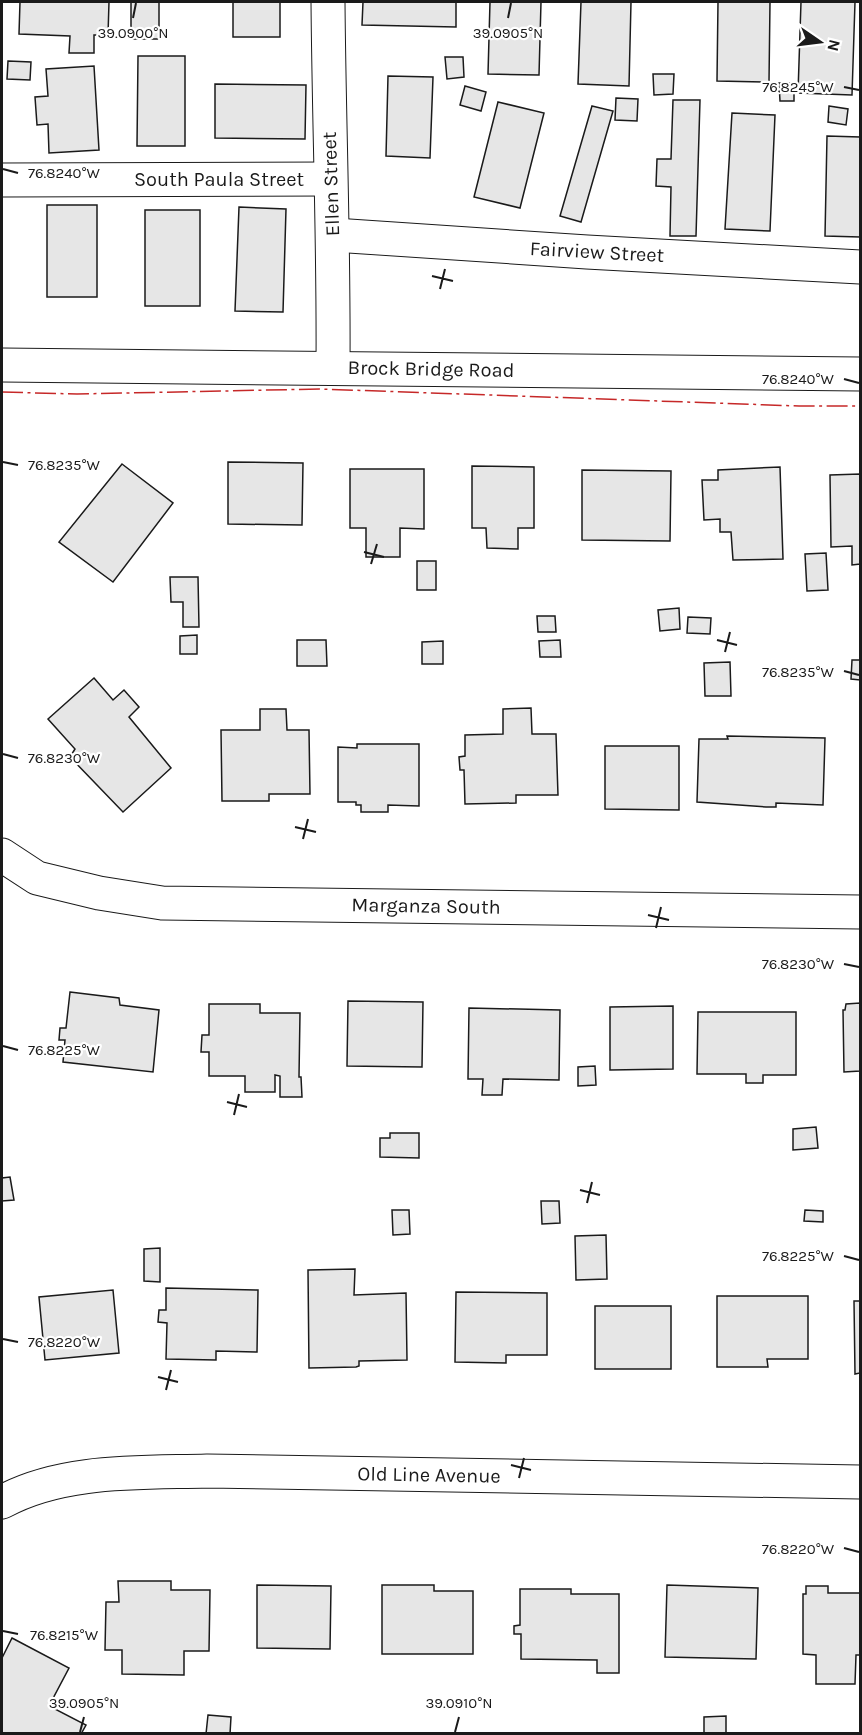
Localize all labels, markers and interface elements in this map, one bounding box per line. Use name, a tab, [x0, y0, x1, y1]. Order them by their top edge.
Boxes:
north arrow	[790, 12, 850, 72]
text: 39.0900°N	[97, 24, 169, 42]
text: 39.0905°N	[473, 24, 543, 42]
text: N	[823, 38, 845, 53]
text: 76.8245°W	[762, 78, 834, 96]
street label: Ellen Street	[318, 131, 344, 237]
text: 76.8240°W	[28, 164, 101, 182]
street label: South Paula Street	[134, 168, 304, 191]
street label: Fairview Street	[529, 237, 665, 267]
street label: Brock Bridge Road	[347, 356, 515, 382]
text: 76.8240°W	[762, 370, 835, 388]
text: 76.8235°W	[28, 456, 101, 474]
text: 76.8235°W	[762, 663, 835, 681]
text: 76.8230°W	[28, 749, 101, 767]
street label: Marganza South	[351, 893, 501, 919]
text: 76.8230°W	[762, 955, 835, 973]
text: 76.8225°W	[28, 1041, 101, 1059]
text: 76.8225°W	[762, 1247, 835, 1265]
text: 76.8220°W	[28, 1333, 101, 1351]
street label: Old Line Avenue	[357, 1462, 501, 1488]
text: 76.8220°W	[762, 1540, 835, 1558]
text: 76.8215°W	[30, 1626, 99, 1644]
text: 39.0905°N	[49, 1694, 119, 1712]
text: 39.0910°N	[425, 1694, 493, 1712]

